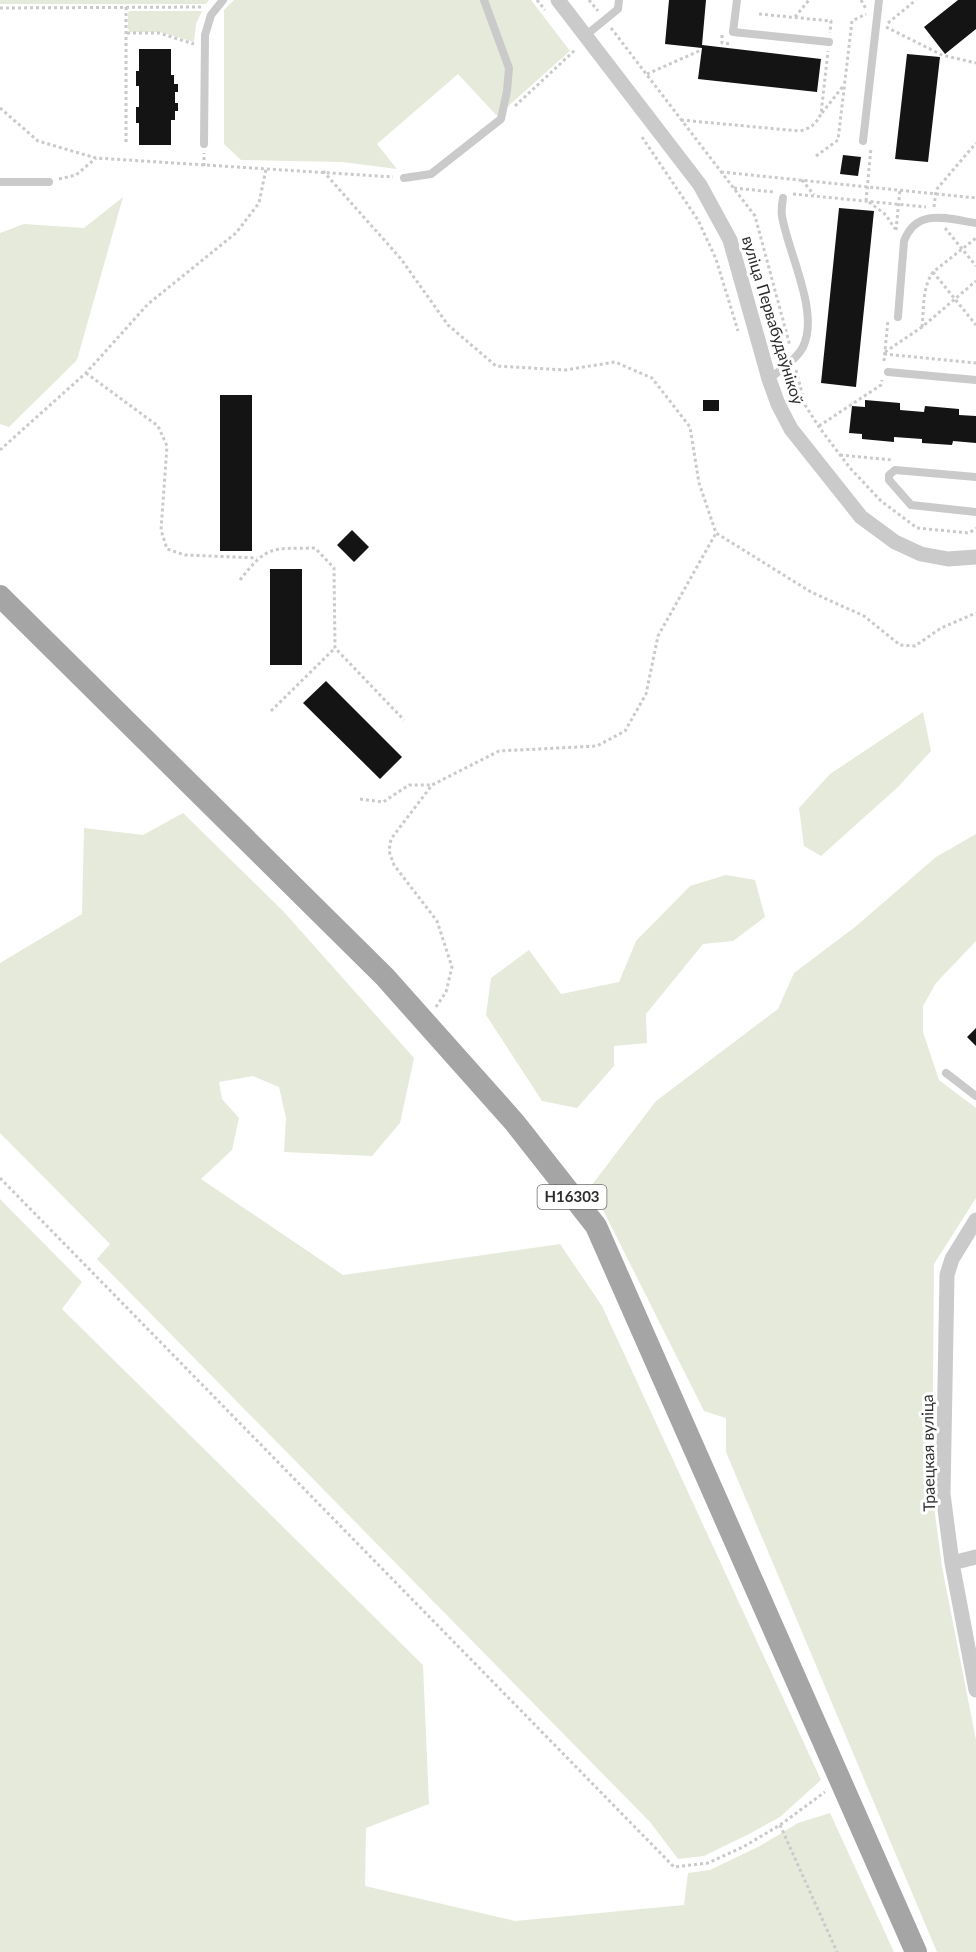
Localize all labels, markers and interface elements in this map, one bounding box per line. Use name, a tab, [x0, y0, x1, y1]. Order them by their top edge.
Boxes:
street label: вуліца Первабудаўнікоў	[739, 233, 808, 407]
road number: Н16303	[538, 1185, 606, 1209]
street label: Траецкая вуліца	[917, 1394, 938, 1512]

